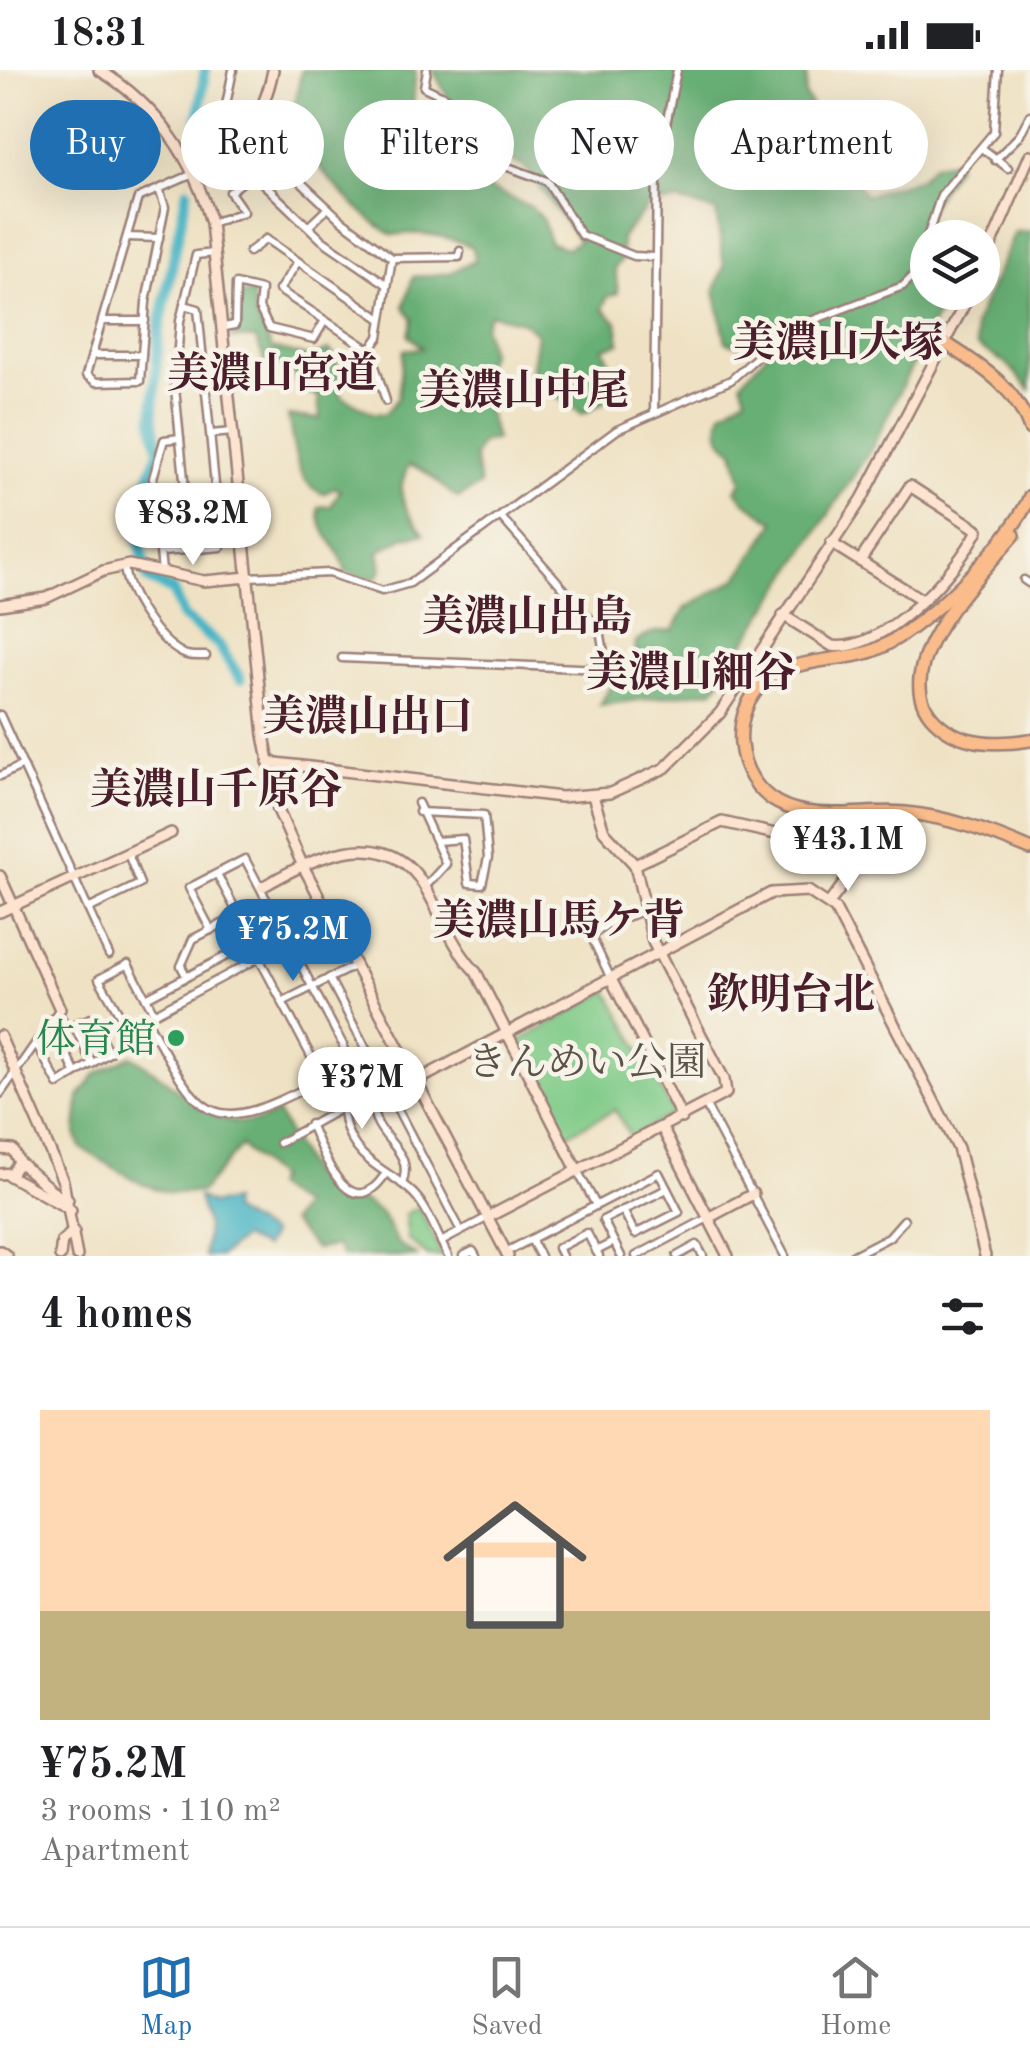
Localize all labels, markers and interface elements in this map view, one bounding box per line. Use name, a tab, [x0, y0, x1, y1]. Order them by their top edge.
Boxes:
text: 18:31	[50, 16, 149, 54]
chip: Buy	[30, 100, 161, 190]
chip: Rent	[181, 100, 324, 190]
chip: Filters	[344, 100, 514, 190]
chip: New	[534, 100, 674, 190]
chip: Apartment	[694, 100, 928, 190]
map controls	[910, 220, 1000, 310]
button: layers	[910, 220, 1000, 310]
district label: 美濃山大塚	[733, 319, 943, 366]
district label: 美濃山宮道	[167, 350, 377, 397]
district label: 美濃山中尾	[419, 367, 629, 414]
pin: ¥83.2M	[112, 483, 274, 568]
text: ¥83.2M	[137, 499, 249, 531]
district label: 美濃山出島	[422, 593, 632, 640]
district label: 美濃山細谷	[586, 649, 796, 696]
district label: 美濃山出口	[263, 693, 473, 740]
district label: 美濃山千原谷	[90, 766, 342, 813]
pin: ¥43.1M	[767, 809, 929, 894]
text: ¥43.1M	[792, 825, 904, 857]
district label: 美濃山馬ケ背	[433, 897, 685, 944]
pin: ¥75.2M	[212, 899, 374, 984]
text: ¥75.2M	[237, 915, 349, 947]
district label: 欽明台北	[707, 971, 875, 1018]
place label: 体育館	[36, 1018, 156, 1062]
marker: 体育館	[165, 1027, 187, 1049]
park label: きんめい公園	[467, 1042, 707, 1085]
pin: ¥37M	[303, 1047, 421, 1132]
text: ¥37M	[320, 1063, 404, 1095]
icon: filters	[935, 1289, 990, 1344]
text: 4 homes	[40, 1295, 192, 1337]
icon: home	[425, 1475, 605, 1655]
text: ¥75.2M	[40, 1745, 187, 1787]
text: 3 rooms · 110 m²	[40, 1796, 281, 1828]
text: Apartment	[40, 1836, 190, 1868]
tab: Map	[139, 1950, 194, 2045]
tab: Saved	[471, 1950, 543, 2045]
tab: Home	[820, 1950, 891, 2045]

